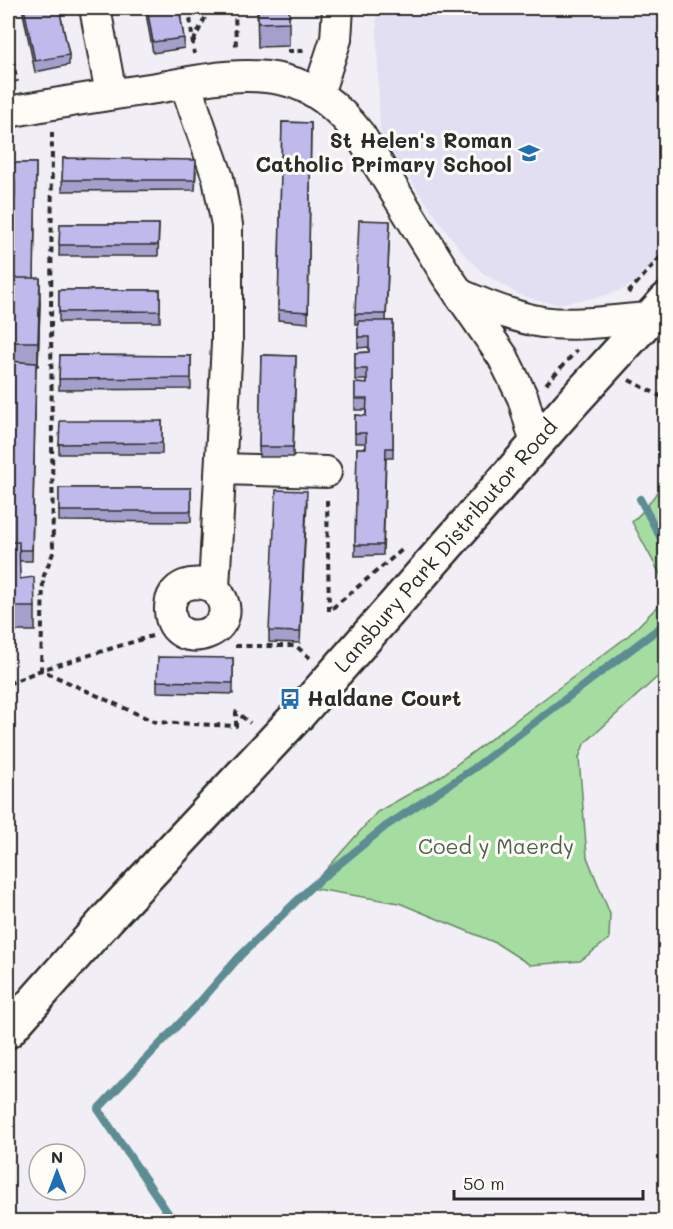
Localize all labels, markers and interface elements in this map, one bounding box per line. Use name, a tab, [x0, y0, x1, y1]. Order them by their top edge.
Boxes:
place label: St Helen's Roman Catholic Primary School	[255, 126, 512, 178]
school or university icon: St Helen's Roman Catholic Primary School	[517, 141, 541, 165]
street label: Lansbury Park Distributor Road	[327, 413, 562, 677]
place label: Haldane Court	[307, 684, 461, 711]
bus stop icon: Haldane Court	[278, 687, 302, 711]
park label: Coed y Maerdy	[418, 832, 574, 859]
north arrow	[27, 1142, 87, 1202]
text: N	[51, 1146, 63, 1167]
scale bar	[454, 1163, 643, 1201]
text: 50 m	[463, 1171, 505, 1195]

